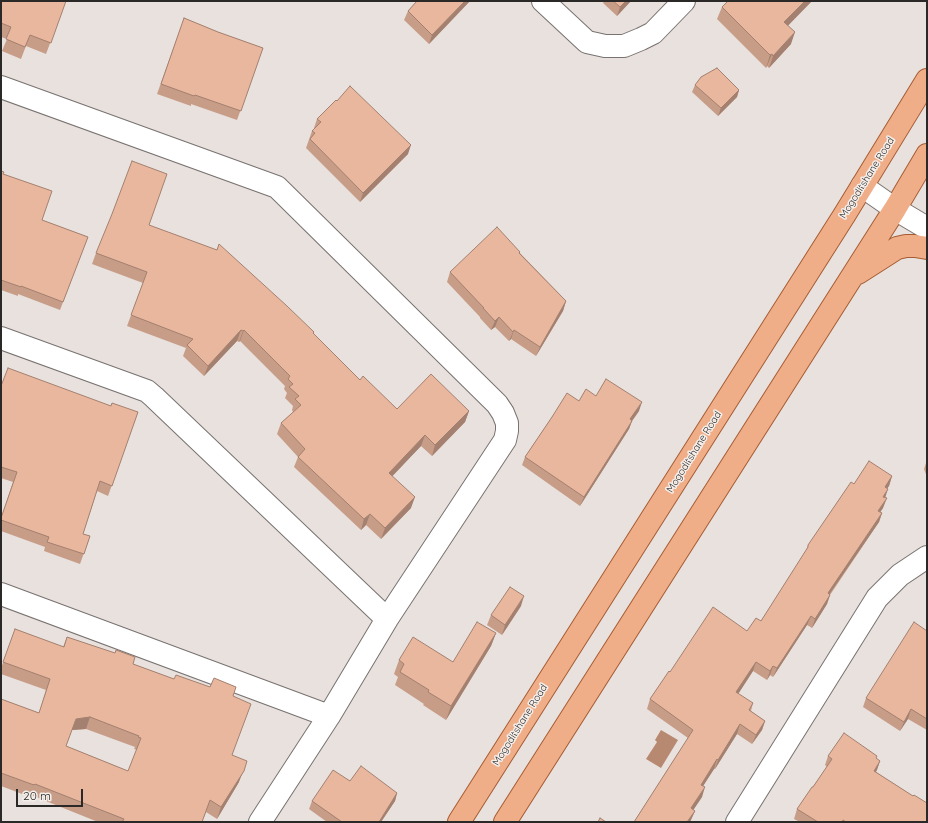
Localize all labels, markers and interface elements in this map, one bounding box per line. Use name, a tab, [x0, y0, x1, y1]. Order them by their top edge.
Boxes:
street label: Mogoditshane Road	[837, 135, 897, 221]
street label: Mogoditshane Road	[664, 409, 724, 495]
street label: Mogoditshane Road	[490, 682, 550, 768]
scale bar	[18, 781, 85, 807]
text: 20 m	[23, 788, 51, 803]

